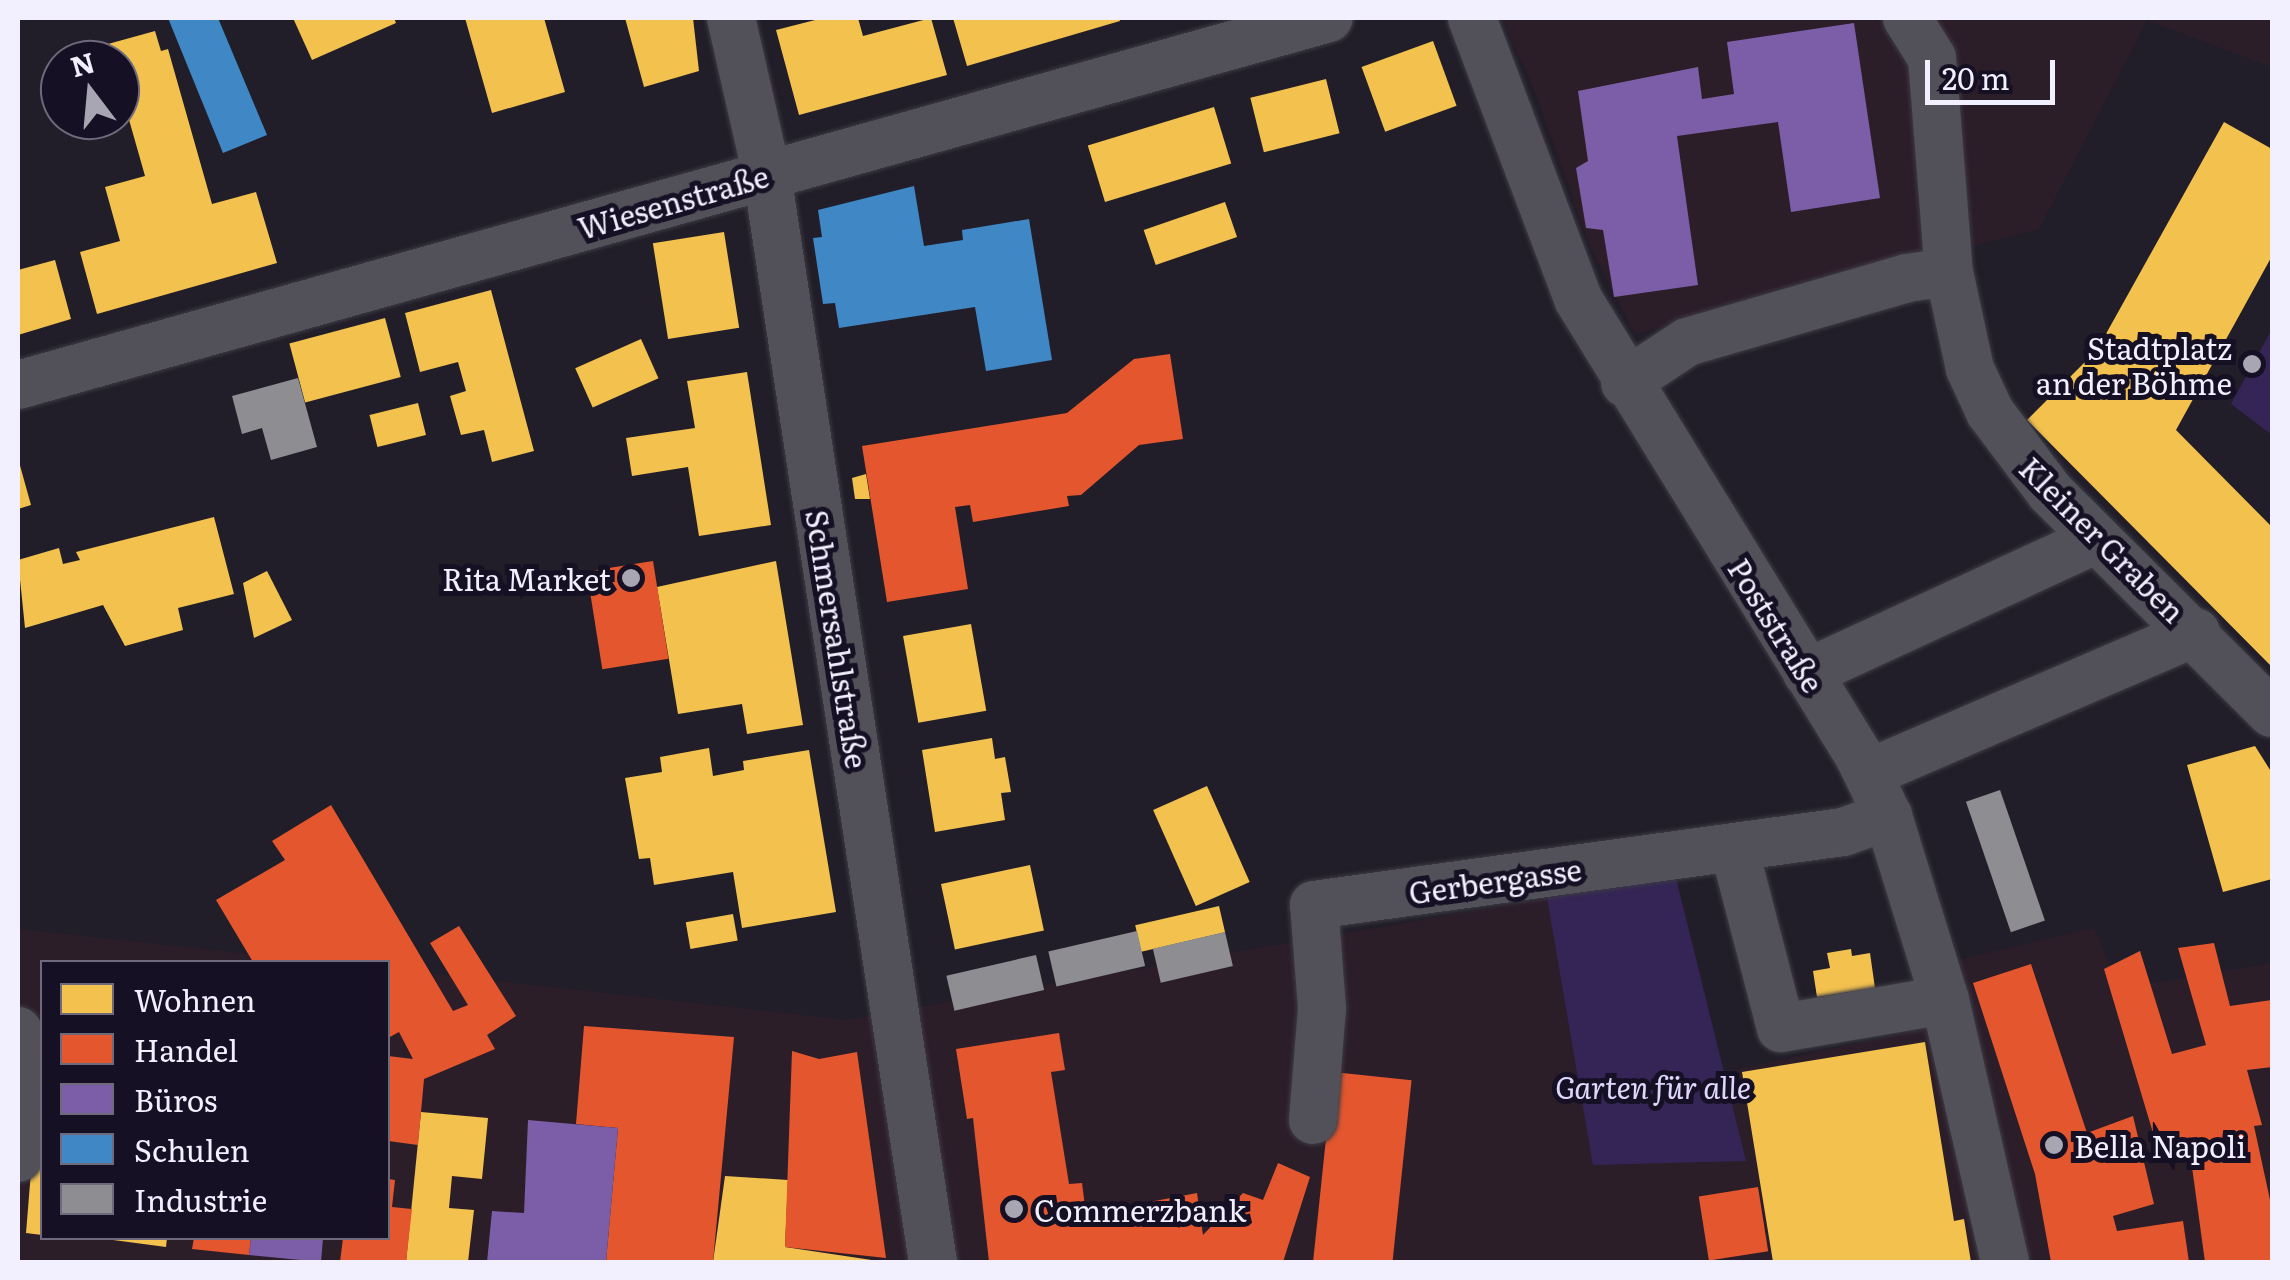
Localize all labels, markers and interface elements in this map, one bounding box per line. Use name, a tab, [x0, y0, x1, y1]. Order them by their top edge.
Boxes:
north arrow	[40, 40, 140, 140]
text: N	[65, 40, 99, 87]
scale bar	[1930, 40, 2060, 102]
text: 20 m	[1942, 55, 2010, 99]
street label: Wiesenstraße	[574, 157, 772, 245]
place label: Stadtplatz an der Böhme	[2036, 329, 2232, 400]
marker: Stadtplatz an der Böhme	[2241, 353, 2263, 375]
street label: Kleiner Graben	[2013, 449, 2193, 629]
street label: Schmersahlstraße	[800, 507, 876, 771]
street label: Poststraße	[1722, 551, 1832, 699]
place label: Rita Market	[442, 560, 611, 596]
marker: Rita Market	[620, 567, 642, 589]
street label: Gerbergasse	[1406, 850, 1584, 910]
legend	[40, 960, 390, 1240]
text: Wohnen	[134, 977, 256, 1021]
text: Handel	[134, 1027, 238, 1071]
park label: Garten für alle	[1555, 1068, 1751, 1104]
text: Büros	[134, 1077, 217, 1121]
text: Schulen	[134, 1127, 250, 1171]
place label: Bella Napoli	[2074, 1127, 2246, 1163]
marker: Bella Napoli	[2043, 1134, 2065, 1156]
text: Industrie	[134, 1177, 267, 1221]
place label: Commerzbank	[1034, 1191, 1246, 1227]
marker: Commerzbank	[1003, 1198, 1025, 1220]

